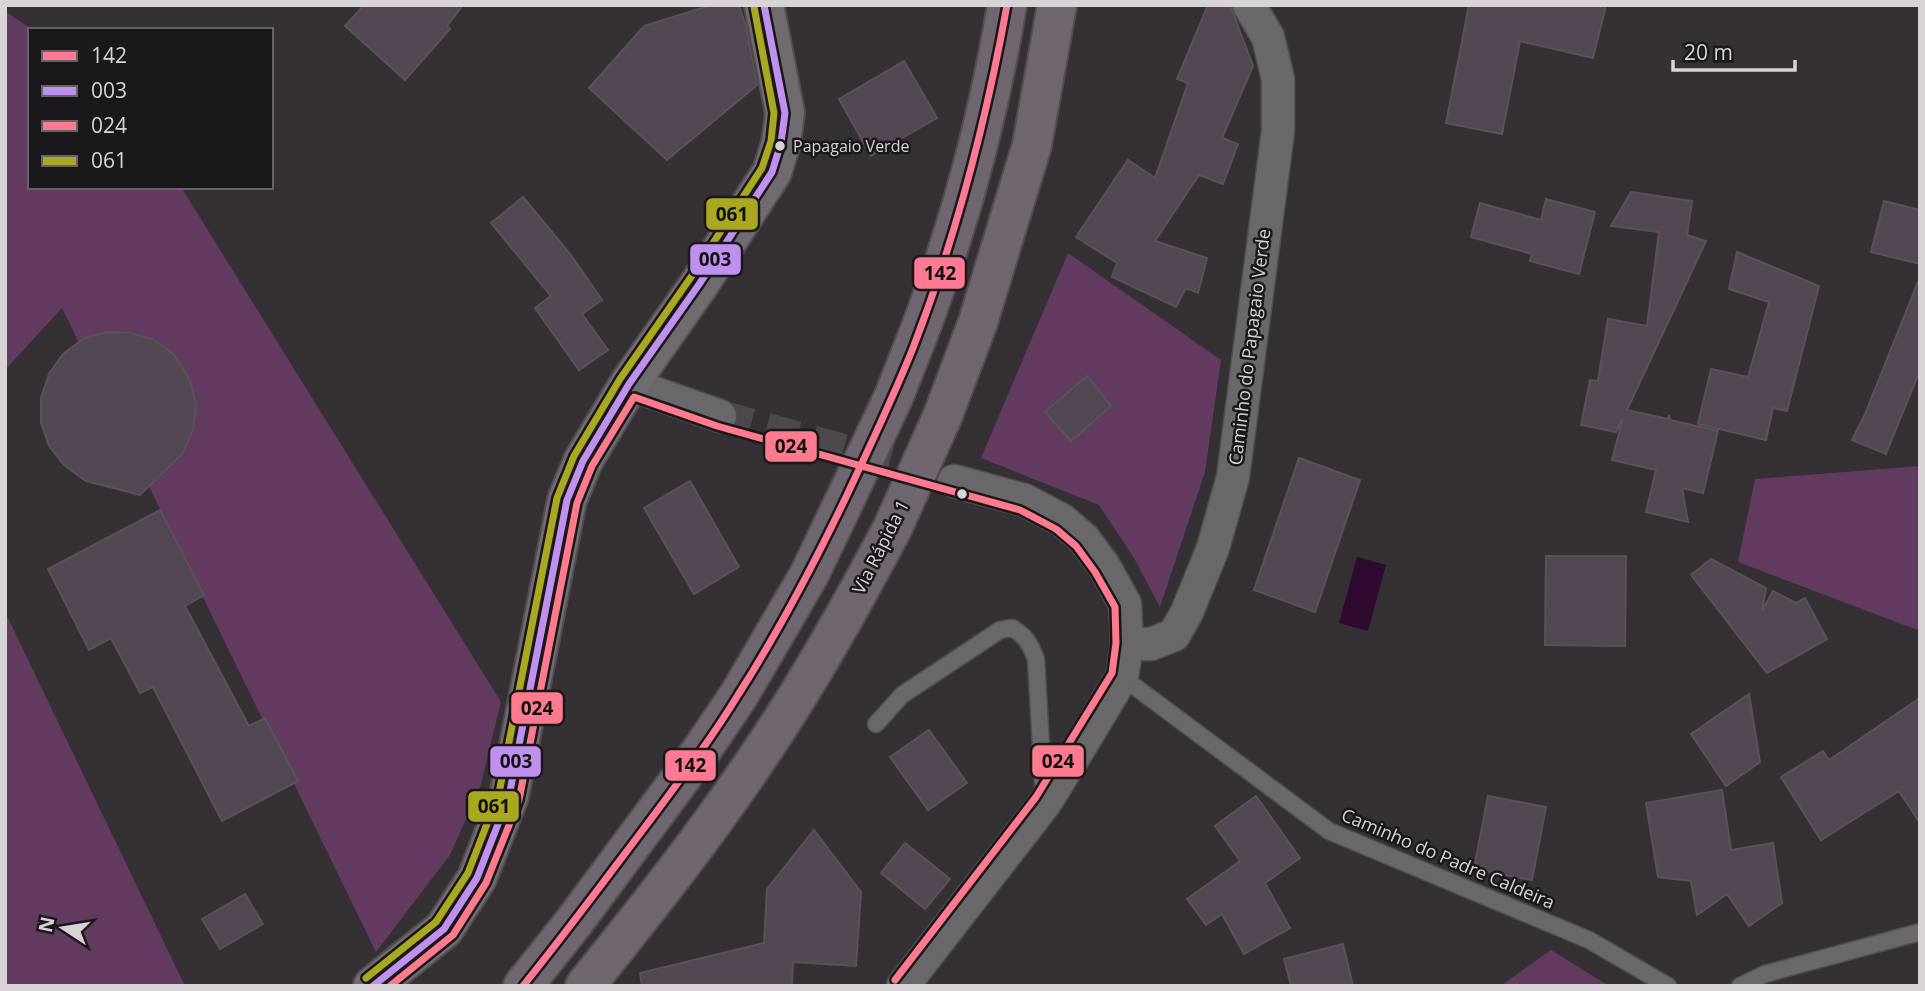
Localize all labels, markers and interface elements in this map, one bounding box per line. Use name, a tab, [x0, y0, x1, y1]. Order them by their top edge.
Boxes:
legend	[28, 28, 273, 189]
scale bar	[1673, 28, 1796, 72]
text: 20 m	[1684, 38, 1733, 66]
text: 142	[91, 41, 127, 69]
text: 003	[91, 76, 127, 104]
text: 024	[91, 111, 127, 139]
place label: Papagaio Verde	[793, 135, 909, 157]
marker: Papagaio Verde	[773, 139, 787, 153]
text: 061	[91, 146, 127, 174]
line badge: 061	[705, 197, 759, 231]
text: 061	[716, 201, 748, 227]
street label: Caminho do Papagaio Verde	[1223, 227, 1275, 466]
line badge: 003	[689, 243, 742, 276]
text: 003	[699, 246, 731, 272]
line badge: 142	[913, 256, 966, 290]
text: 142	[924, 260, 956, 286]
line badge: 024	[764, 430, 818, 463]
text: 024	[775, 433, 807, 459]
unlabelled marker	[955, 487, 969, 501]
street label: Via Rápida 1	[846, 495, 914, 598]
line badge: 024	[510, 691, 564, 725]
text: 024	[521, 695, 553, 721]
line badge: 024	[1031, 744, 1085, 778]
line badge: 003	[489, 745, 542, 778]
text: 003	[500, 748, 532, 774]
text: 024	[1042, 748, 1074, 774]
line badge: 142	[664, 749, 717, 782]
text: 142	[674, 752, 706, 778]
line badge: 061	[467, 790, 520, 823]
text: 061	[478, 793, 510, 819]
street label: Caminho do Padre Caldeira	[1338, 802, 1559, 914]
north arrow	[28, 893, 98, 963]
text: N	[32, 914, 61, 935]

